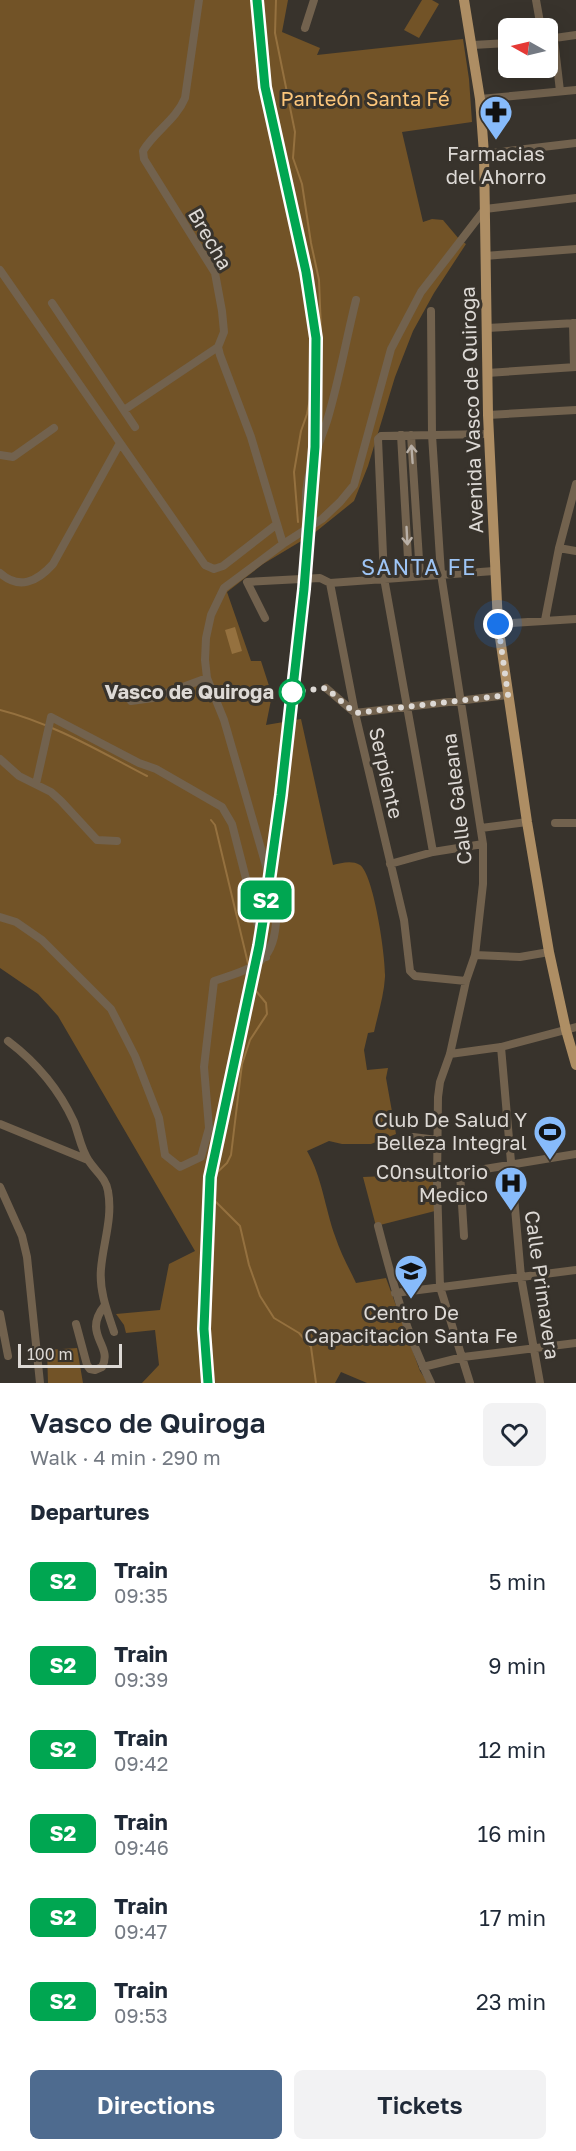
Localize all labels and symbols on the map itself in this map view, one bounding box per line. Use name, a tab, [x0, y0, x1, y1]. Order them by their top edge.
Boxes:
north arrow	[498, 18, 558, 78]
park label: Panteón Santa Fé	[281, 86, 450, 110]
pharmacy icon: Farmacias del Ahorro	[478, 94, 514, 141]
place label: Farmacias del Ahorro	[446, 141, 546, 188]
street label: Brecha	[184, 203, 238, 274]
street label: Avenida Vasco de Quiroga	[455, 286, 487, 534]
one-way arrow	[406, 445, 417, 465]
one-way arrow	[401, 525, 412, 545]
district label: SANTA FE	[361, 553, 477, 580]
your location	[483, 609, 513, 639]
place label: Vasco de Quiroga	[105, 679, 274, 703]
marker: Vasco de Quiroga	[279, 679, 305, 705]
street label: Serpiente	[365, 725, 409, 821]
street label: Calle Galeana	[436, 732, 476, 866]
line badge: S2	[239, 880, 293, 920]
place label: Club De Salud Y Belleza Integral	[374, 1107, 527, 1154]
sports icon: Club De Salud Y Belleza Integral	[532, 1114, 568, 1161]
place label: C0nsultorio Medico	[376, 1159, 488, 1206]
hospital icon: C0nsultorio Medico	[493, 1165, 529, 1212]
street label: Calle Primavera	[521, 1209, 565, 1361]
school or university icon: Centro De Capacitacion Santa Fe	[393, 1253, 429, 1300]
place label: Centro De Capacitacion Santa Fe	[304, 1300, 518, 1347]
scale bar	[18, 1341, 122, 1368]

